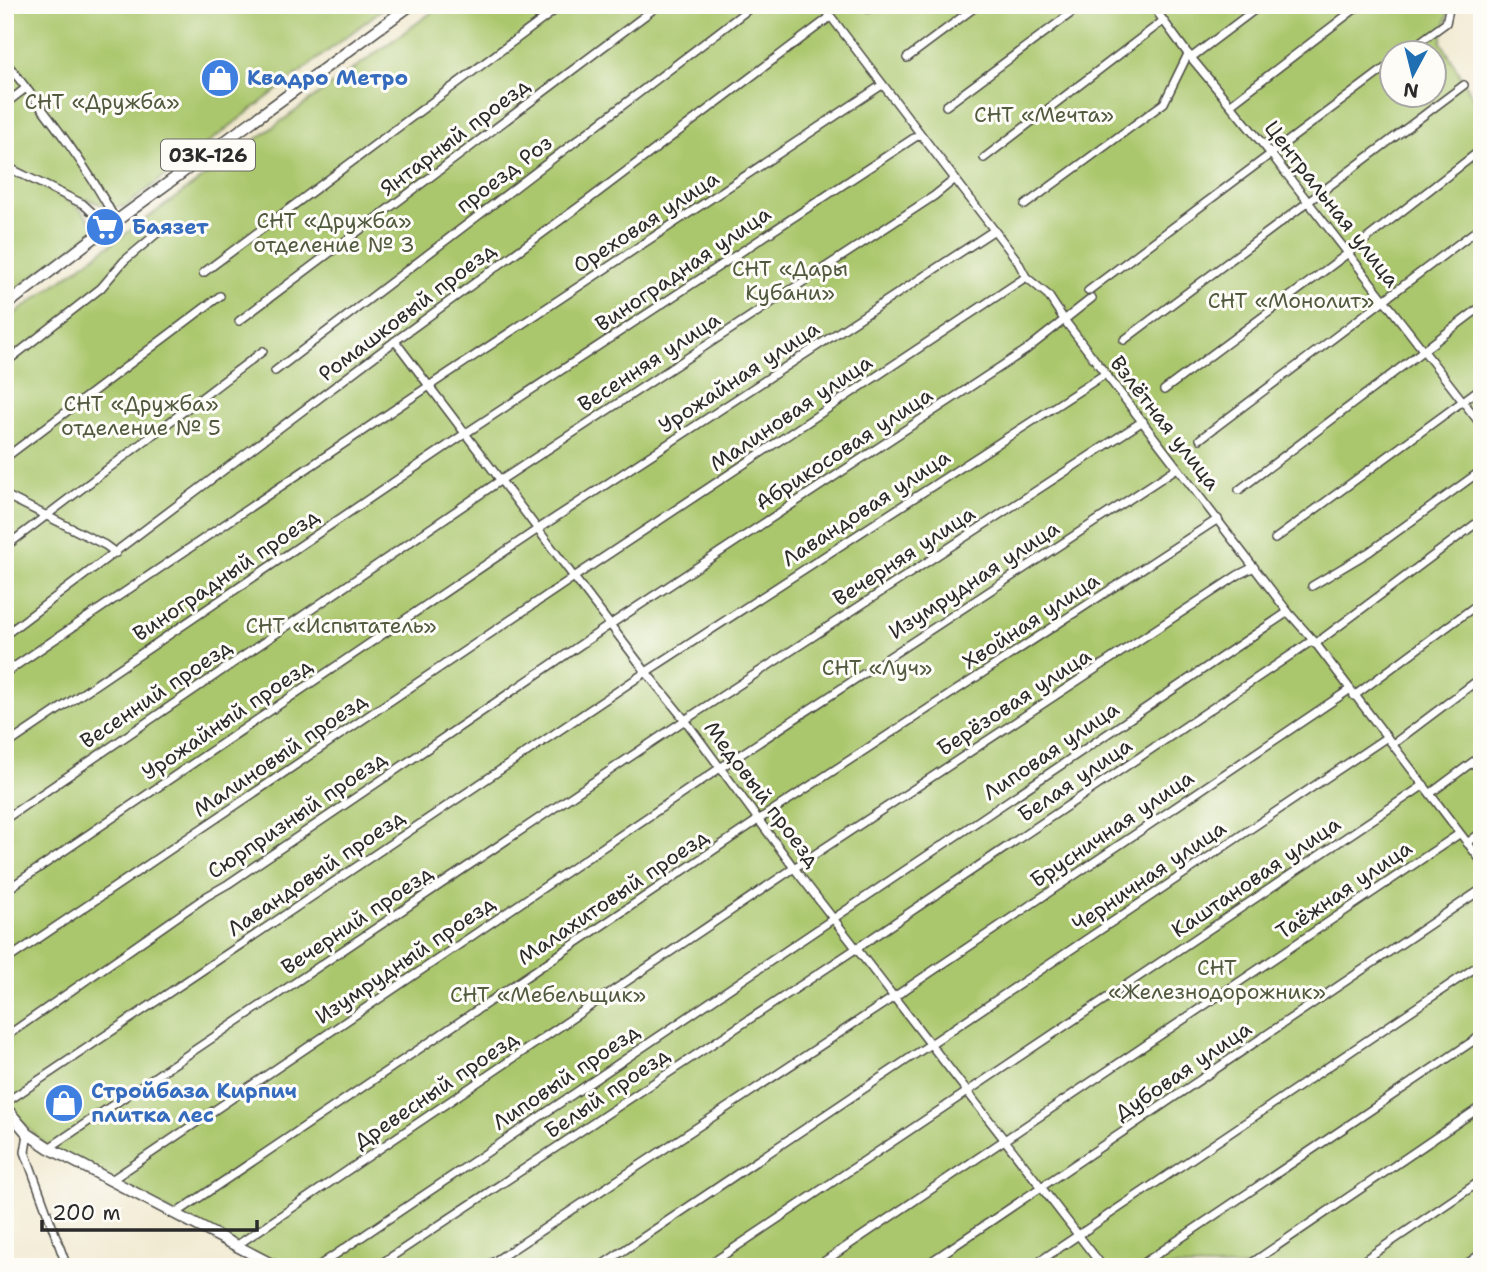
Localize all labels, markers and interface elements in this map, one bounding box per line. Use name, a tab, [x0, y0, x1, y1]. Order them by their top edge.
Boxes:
north arrow	[1378, 38, 1448, 108]
shop icon: Квадро Метро	[199, 57, 241, 99]
place label: Квадро Метро	[247, 64, 408, 92]
street label: Янтарный проезд	[375, 72, 535, 202]
text: N	[1402, 77, 1420, 104]
park label: СНТ «Дружба»	[25, 88, 179, 116]
park label: СНТ «Мечта»	[974, 101, 1114, 129]
street label: Центральная улица	[1258, 115, 1406, 293]
street label: проезд Роз	[450, 129, 558, 219]
road number: 03К-126	[161, 140, 255, 170]
street label: Ореховая улица	[568, 164, 724, 280]
street label: Виноградная улица	[590, 200, 776, 338]
supermarket icon: Баязет	[84, 206, 126, 248]
park label: СНТ «Дружба» отделение № 3	[253, 207, 415, 259]
place label: Баязет	[132, 213, 209, 241]
street label: Ромашковый проезд	[313, 236, 501, 388]
park label: СНТ «Дары Кубани»	[732, 255, 848, 307]
park label: СНТ «Монолит»	[1208, 287, 1374, 315]
street label: Весенняя улица	[573, 306, 725, 418]
street label: Урожайная улица	[653, 314, 825, 440]
street label: Малиновая улица	[704, 348, 878, 478]
street label: Взлётная улица	[1104, 350, 1226, 496]
street label: Абрикосовая улица	[750, 381, 938, 517]
park label: СНТ «Дружба» отделение № 5	[61, 390, 221, 442]
street label: Лавандовая улица	[777, 443, 955, 573]
street label: Вечерняя улица	[827, 499, 981, 613]
street label: Виноградный проезд	[127, 502, 325, 648]
street label: Изумрудная улица	[883, 514, 1065, 646]
street label: Хвойная улица	[957, 566, 1105, 676]
park label: СНТ «Испытатель»	[245, 612, 437, 640]
street label: Весенний проезд	[75, 633, 237, 755]
street label: Берёзовая улица	[932, 642, 1096, 762]
street label: Урожайный проезд	[136, 652, 318, 786]
park label: СНТ «Луч»	[822, 654, 932, 682]
street label: Малиновый проезд	[188, 686, 372, 824]
street label: Липовая улица	[978, 695, 1124, 807]
street label: Медовый проезд	[698, 715, 826, 873]
street label: Белая улица	[1012, 731, 1138, 829]
street label: Сюрпризный проезд	[202, 745, 392, 885]
street label: Брусничная улица	[1025, 764, 1199, 894]
street label: Лавандовый проезд	[222, 803, 410, 943]
street label: Каштановая улица	[1166, 810, 1346, 944]
street label: Черничная улица	[1067, 814, 1231, 938]
street label: Малахитовый проезд	[512, 823, 714, 971]
street label: Таёжная улица	[1271, 834, 1417, 946]
street label: Вечерний проезд	[276, 859, 438, 981]
street label: Изумрудный проезд	[310, 889, 500, 1031]
park label: СНТ «Железнодорожник»	[1108, 954, 1326, 1006]
park label: СНТ «Мебельщик»	[450, 981, 646, 1009]
street label: Дубовая улица	[1109, 1015, 1257, 1127]
street label: Липовый проезд	[487, 1017, 645, 1137]
street label: Древесный проезд	[348, 1024, 524, 1156]
street label: Белый проезд	[539, 1041, 675, 1145]
place label: Стройбаза Кирпич плитка лес	[91, 1077, 297, 1129]
shop icon: Стройбаза Кирпич плитка лес	[43, 1082, 85, 1124]
scale bar	[42, 1188, 257, 1232]
text: 200 m	[52, 1199, 121, 1227]

